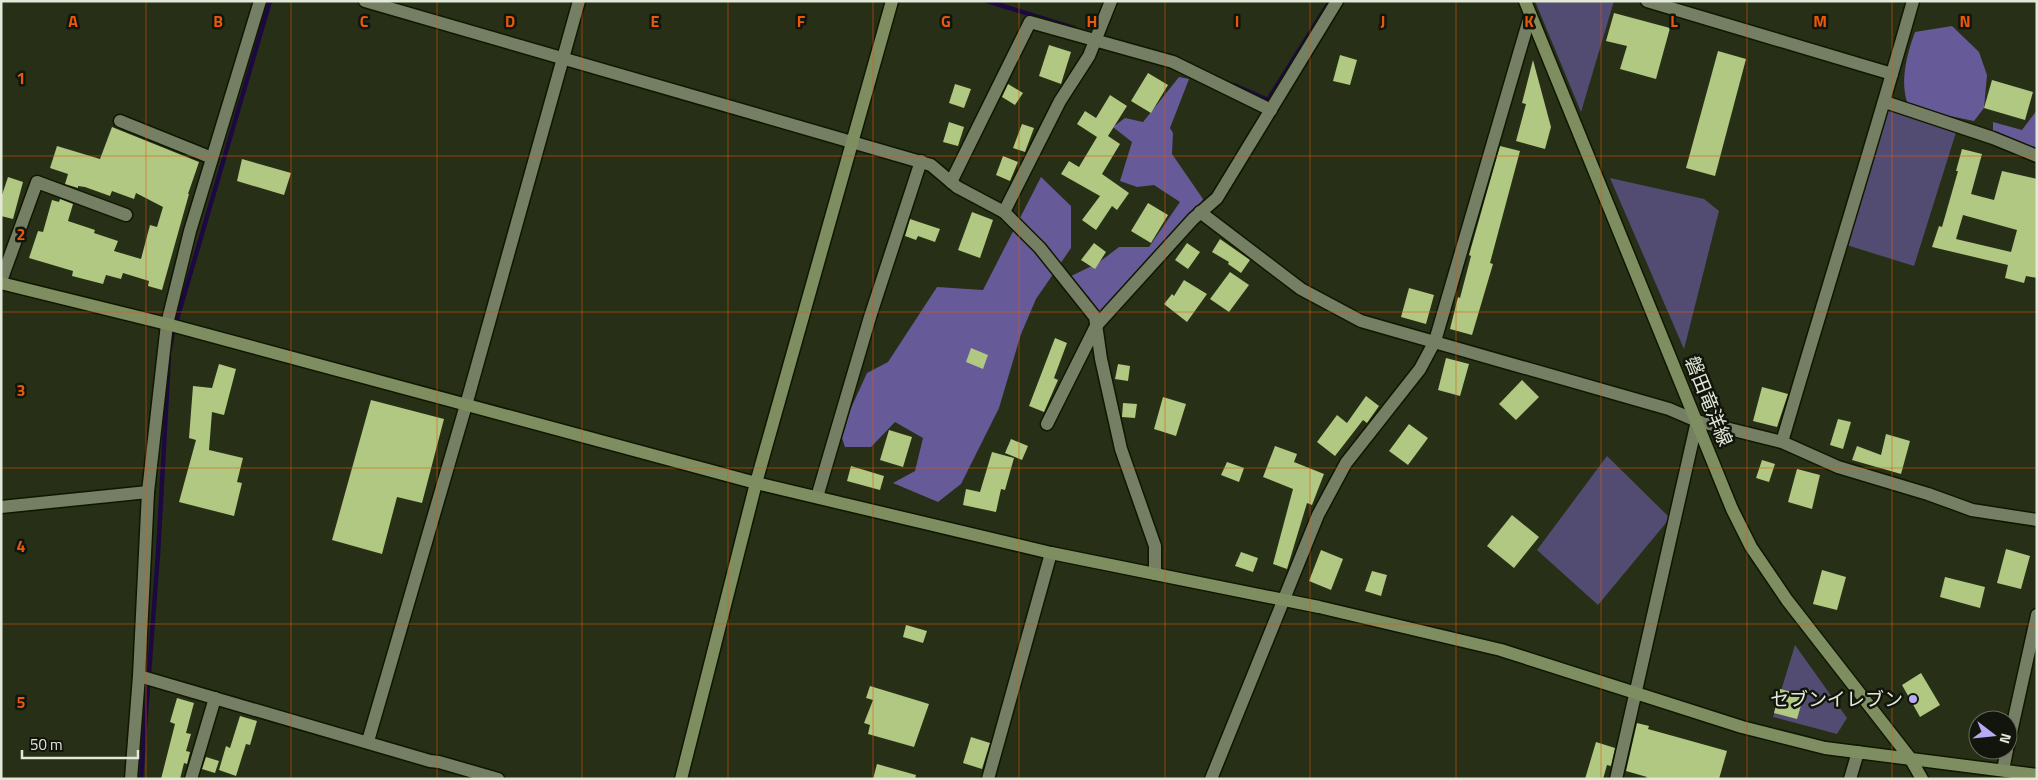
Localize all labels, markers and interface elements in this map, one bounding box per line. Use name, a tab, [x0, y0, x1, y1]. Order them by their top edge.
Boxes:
text: A	[68, 9, 78, 33]
text: B	[213, 9, 223, 33]
text: C	[360, 9, 369, 33]
text: D	[505, 9, 515, 33]
text: E	[651, 9, 660, 33]
text: F	[797, 9, 806, 33]
text: G	[941, 9, 951, 33]
text: H	[1087, 9, 1097, 33]
text: I	[1235, 9, 1239, 33]
text: J	[1381, 9, 1385, 33]
text: K	[1524, 9, 1534, 33]
text: L	[1670, 9, 1678, 33]
text: M	[1813, 9, 1827, 33]
text: N	[1959, 9, 1971, 33]
text: 1	[17, 66, 25, 90]
text: 2	[17, 222, 25, 246]
street label: 磐田竜洋線	[1678, 351, 1741, 450]
text: 3	[17, 378, 25, 402]
text: 4	[17, 534, 26, 558]
place label: セブンイレブン	[1770, 684, 1903, 713]
text: 5	[17, 690, 26, 714]
marker: セブンイレブン	[1907, 693, 1919, 705]
north arrow	[1968, 710, 2018, 760]
scale bar	[22, 728, 139, 760]
text: N	[1995, 731, 2017, 746]
text: 50 m	[30, 733, 63, 756]

